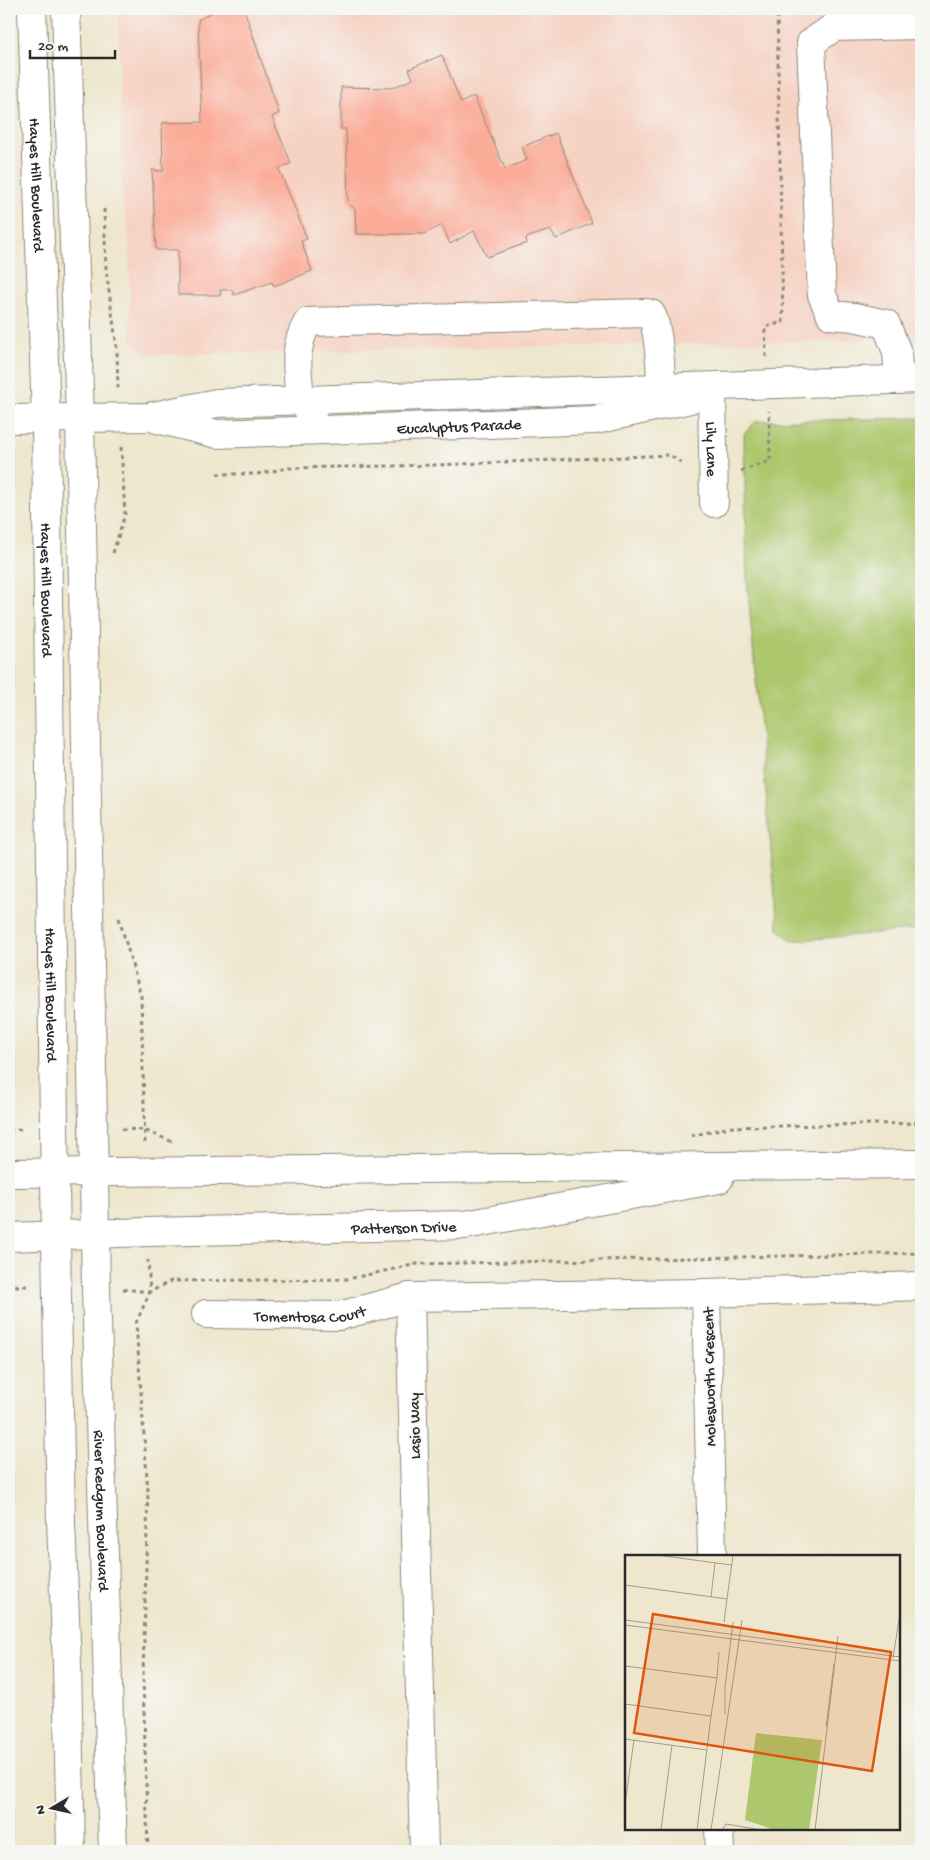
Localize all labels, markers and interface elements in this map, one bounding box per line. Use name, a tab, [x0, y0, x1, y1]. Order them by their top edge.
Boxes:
scale bar	[30, 28, 115, 60]
text: 20 m	[38, 38, 68, 56]
street label: Hayes Hill Boulevard	[23, 118, 46, 254]
street label: Eucalyptus Parade	[396, 417, 523, 440]
street label: Lily Lane	[700, 421, 720, 478]
street label: Hayes Hill Boulevard	[34, 523, 55, 659]
street label: Hayes Hill Boulevard	[39, 928, 59, 1064]
street label: Patterson Drive	[350, 1219, 457, 1241]
street label: Tomentosa Court	[253, 1303, 370, 1329]
street label: Molesworth Crescent	[701, 1306, 722, 1446]
street label: Lasio Way	[406, 1392, 427, 1459]
street label: River Redgum Boulevard	[87, 1430, 111, 1593]
inset map	[625, 1555, 900, 1830]
north arrow	[28, 1782, 78, 1832]
text: N	[33, 1804, 51, 1815]

